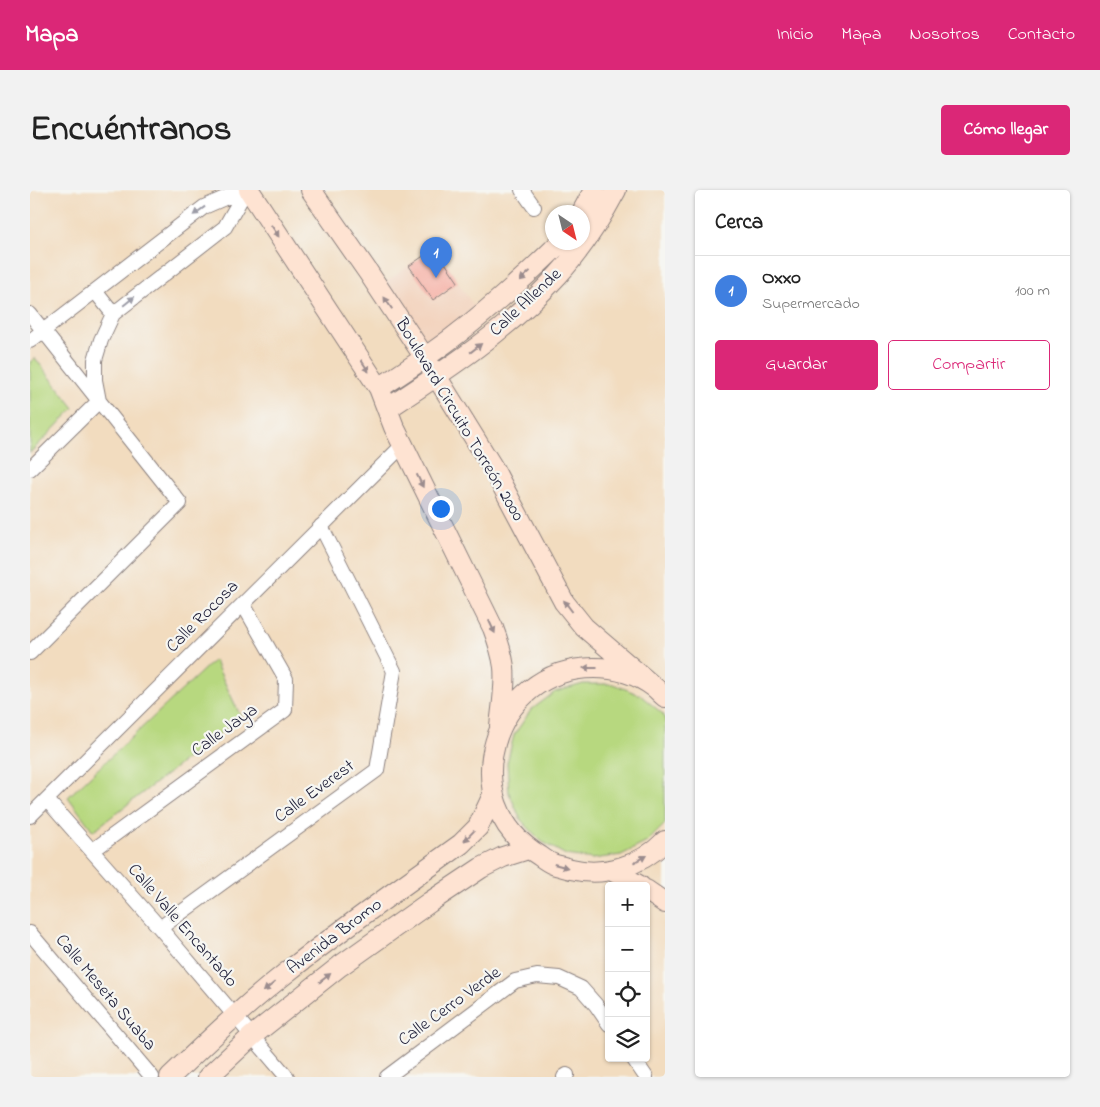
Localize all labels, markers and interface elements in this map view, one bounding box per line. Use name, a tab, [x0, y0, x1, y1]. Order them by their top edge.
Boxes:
text: Mapa	[25, 18, 79, 53]
text: Inicio	[776, 22, 813, 48]
text: Mapa	[841, 22, 882, 48]
text: Nosotros	[910, 22, 980, 48]
text: Contacto	[1008, 22, 1075, 48]
text: Encuéntranos	[30, 105, 232, 156]
button: Cómo llegar	[941, 105, 1070, 155]
north arrow	[545, 205, 590, 250]
one-way arrow	[192, 206, 206, 216]
text: Cerca	[715, 208, 763, 238]
one-way arrow	[271, 224, 280, 237]
pin: 1	[420, 237, 452, 278]
street label: Calle Allende	[484, 262, 569, 343]
text: Oxxo	[762, 265, 801, 292]
one-way arrow	[520, 270, 532, 282]
text: 1	[728, 279, 734, 303]
text: 100 m	[1015, 279, 1050, 303]
text: Supermercado	[762, 292, 860, 316]
one-way arrow	[122, 296, 135, 307]
one-way arrow	[383, 296, 393, 310]
street label: Boulevard Circuito Torreón 2000	[387, 313, 530, 527]
button: Guardar	[715, 340, 878, 390]
button: Compartir	[888, 340, 1050, 390]
one-way arrow	[469, 343, 482, 354]
one-way arrow	[360, 360, 370, 373]
one-way arrow	[416, 473, 424, 488]
your location	[428, 496, 454, 522]
street label: Calle Rocosa	[161, 575, 245, 659]
one-way arrow	[562, 600, 573, 613]
one-way arrow	[487, 619, 496, 634]
one-way arrow	[581, 664, 597, 672]
street label: Calle Jaya	[186, 698, 264, 764]
street label: Calle Everest	[270, 754, 360, 830]
one-way arrow	[463, 830, 475, 842]
one-way arrow	[633, 855, 647, 864]
street label: Calle Valle Encantado	[121, 858, 243, 994]
one-way arrow	[554, 862, 569, 870]
map controls	[605, 882, 650, 1062]
button: +	[605, 882, 650, 927]
street label: Avenida Bromo	[282, 892, 388, 982]
button: −	[605, 927, 650, 972]
street label: Calle Meseta Suaba	[48, 929, 162, 1057]
street label: Calle Cerro Verde	[393, 960, 508, 1053]
one-way arrow	[318, 972, 331, 983]
button: locate	[605, 972, 650, 1017]
one-way arrow	[263, 981, 276, 992]
button: layers	[605, 1017, 650, 1062]

